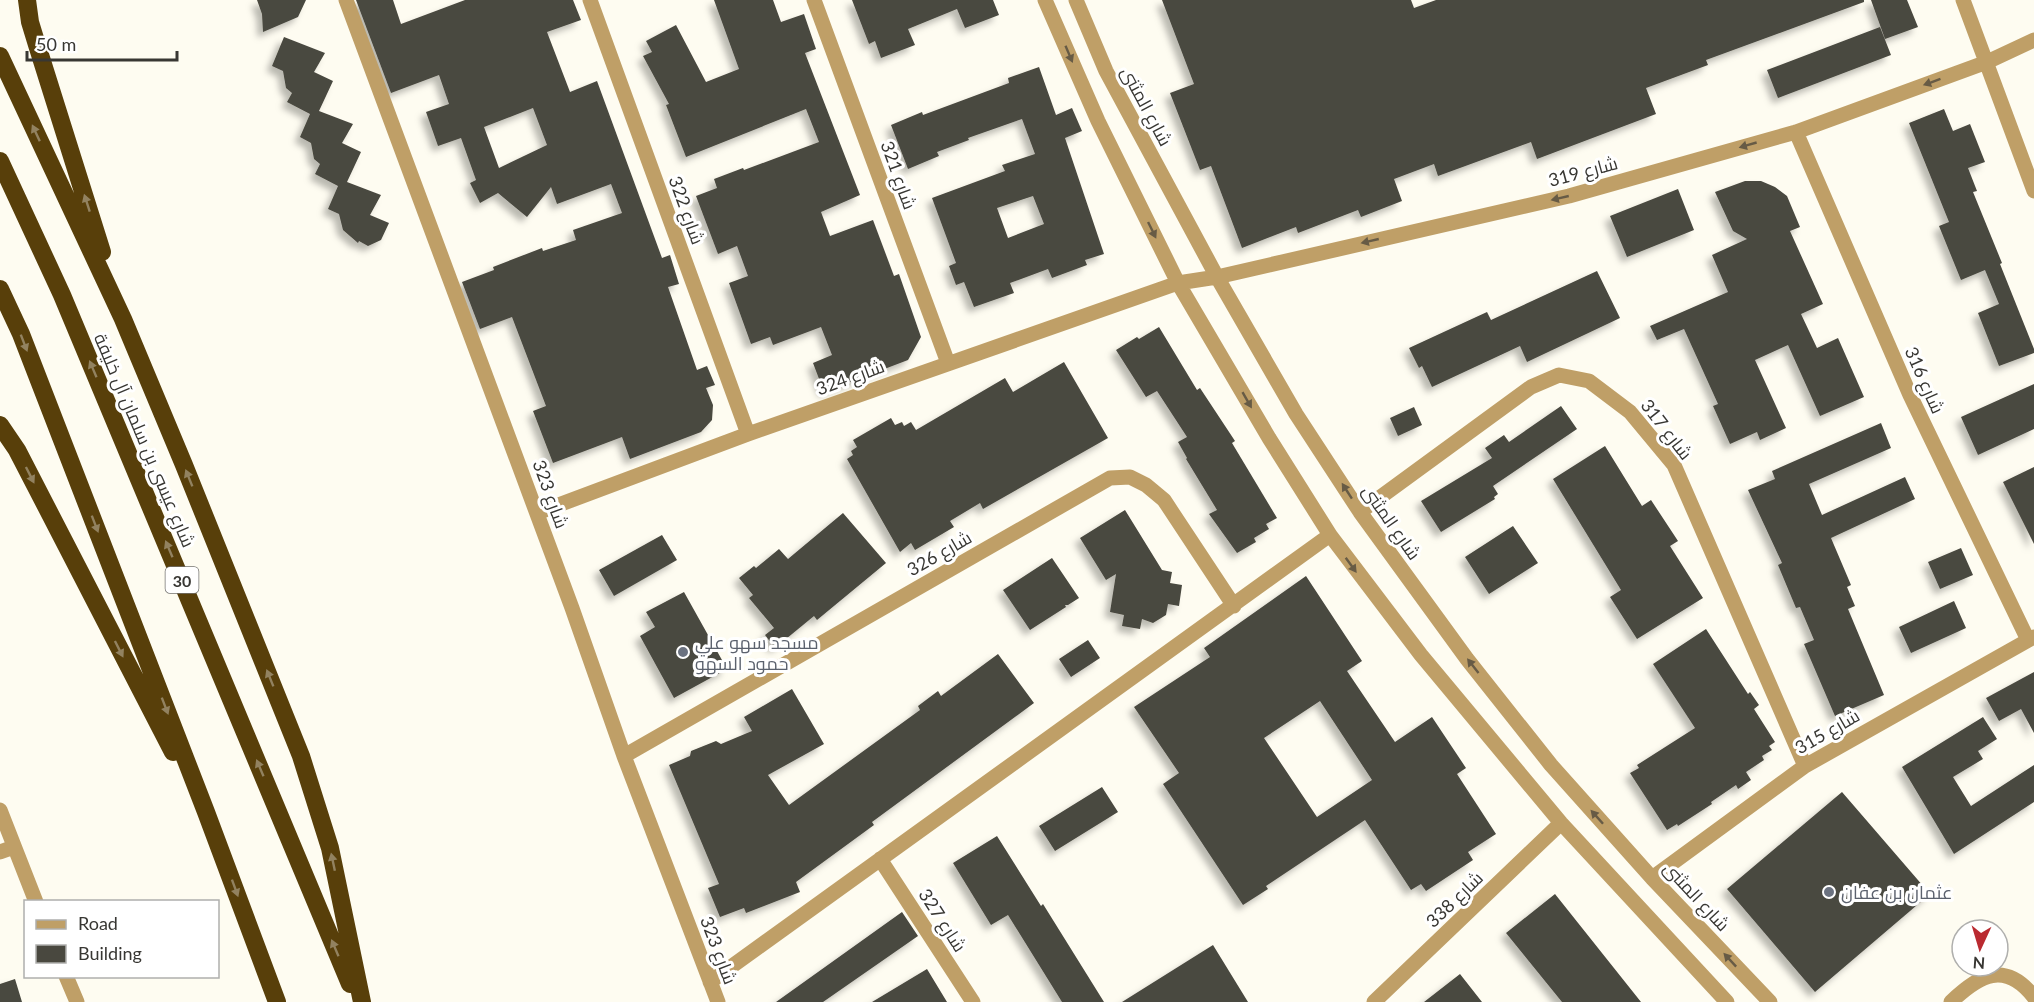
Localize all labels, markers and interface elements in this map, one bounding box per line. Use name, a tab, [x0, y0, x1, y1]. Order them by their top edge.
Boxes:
scale bar	[27, 24, 177, 62]
text: 50 m	[36, 33, 76, 55]
one-way arrow	[1064, 45, 1073, 62]
street label: شارع المثنى	[1115, 63, 1177, 150]
one-way arrow	[1923, 77, 1941, 87]
one-way arrow	[32, 125, 41, 142]
street label: شارع 321	[875, 138, 921, 213]
one-way arrow	[1739, 141, 1757, 151]
street label: شارع 319	[1546, 151, 1621, 193]
street label: شارع 322	[663, 173, 709, 248]
one-way arrow	[1551, 193, 1570, 203]
one-way arrow	[82, 194, 91, 212]
one-way arrow	[1147, 222, 1157, 239]
one-way arrow	[1361, 237, 1380, 247]
street label: شارع عيسى بن سلمان آل خليفة	[88, 330, 200, 551]
one-way arrow	[19, 334, 29, 352]
street label: شارع 316	[1899, 343, 1949, 418]
street label: شارع 324	[813, 355, 888, 401]
one-way arrow	[88, 360, 98, 378]
one-way arrow	[1242, 392, 1252, 409]
street label: شارع 317	[1635, 394, 1697, 465]
street label: شارع 323	[527, 457, 573, 532]
one-way arrow	[25, 467, 35, 484]
one-way arrow	[184, 469, 194, 487]
street label: شارع المثنى	[1356, 480, 1426, 565]
one-way arrow	[1341, 483, 1352, 500]
one-way arrow	[90, 516, 100, 534]
street label: شارع 326	[903, 526, 976, 582]
one-way arrow	[164, 540, 174, 558]
one-way arrow	[1345, 556, 1357, 572]
road number: 30	[166, 567, 198, 593]
place label: مسجد سهو علي حمود السهو	[695, 631, 819, 675]
one-way arrow	[113, 640, 123, 658]
marker: مسجد سهو علي حمود السهو	[676, 645, 690, 659]
one-way arrow	[1468, 659, 1480, 674]
one-way arrow	[265, 669, 275, 687]
one-way arrow	[161, 697, 170, 715]
street label: شارع 315	[1791, 704, 1864, 760]
one-way arrow	[255, 759, 264, 777]
one-way arrow	[1591, 810, 1604, 825]
one-way arrow	[328, 853, 338, 872]
street label: شارع المثنى	[1658, 857, 1735, 937]
street label: شارع 338	[1421, 866, 1488, 933]
one-way arrow	[230, 880, 240, 898]
place label: عثمان بن عفان	[1841, 881, 1952, 904]
street label: شارع 327	[913, 884, 972, 957]
marker: عثمان بن عفان	[1822, 885, 1836, 899]
legend	[24, 900, 219, 978]
text: Road	[78, 912, 118, 934]
street label: شارع 323	[694, 913, 742, 988]
north arrow	[1950, 918, 2010, 978]
one-way arrow	[330, 939, 339, 957]
text: Building	[78, 942, 142, 964]
one-way arrow	[1723, 952, 1737, 967]
text: N	[1972, 954, 1986, 973]

